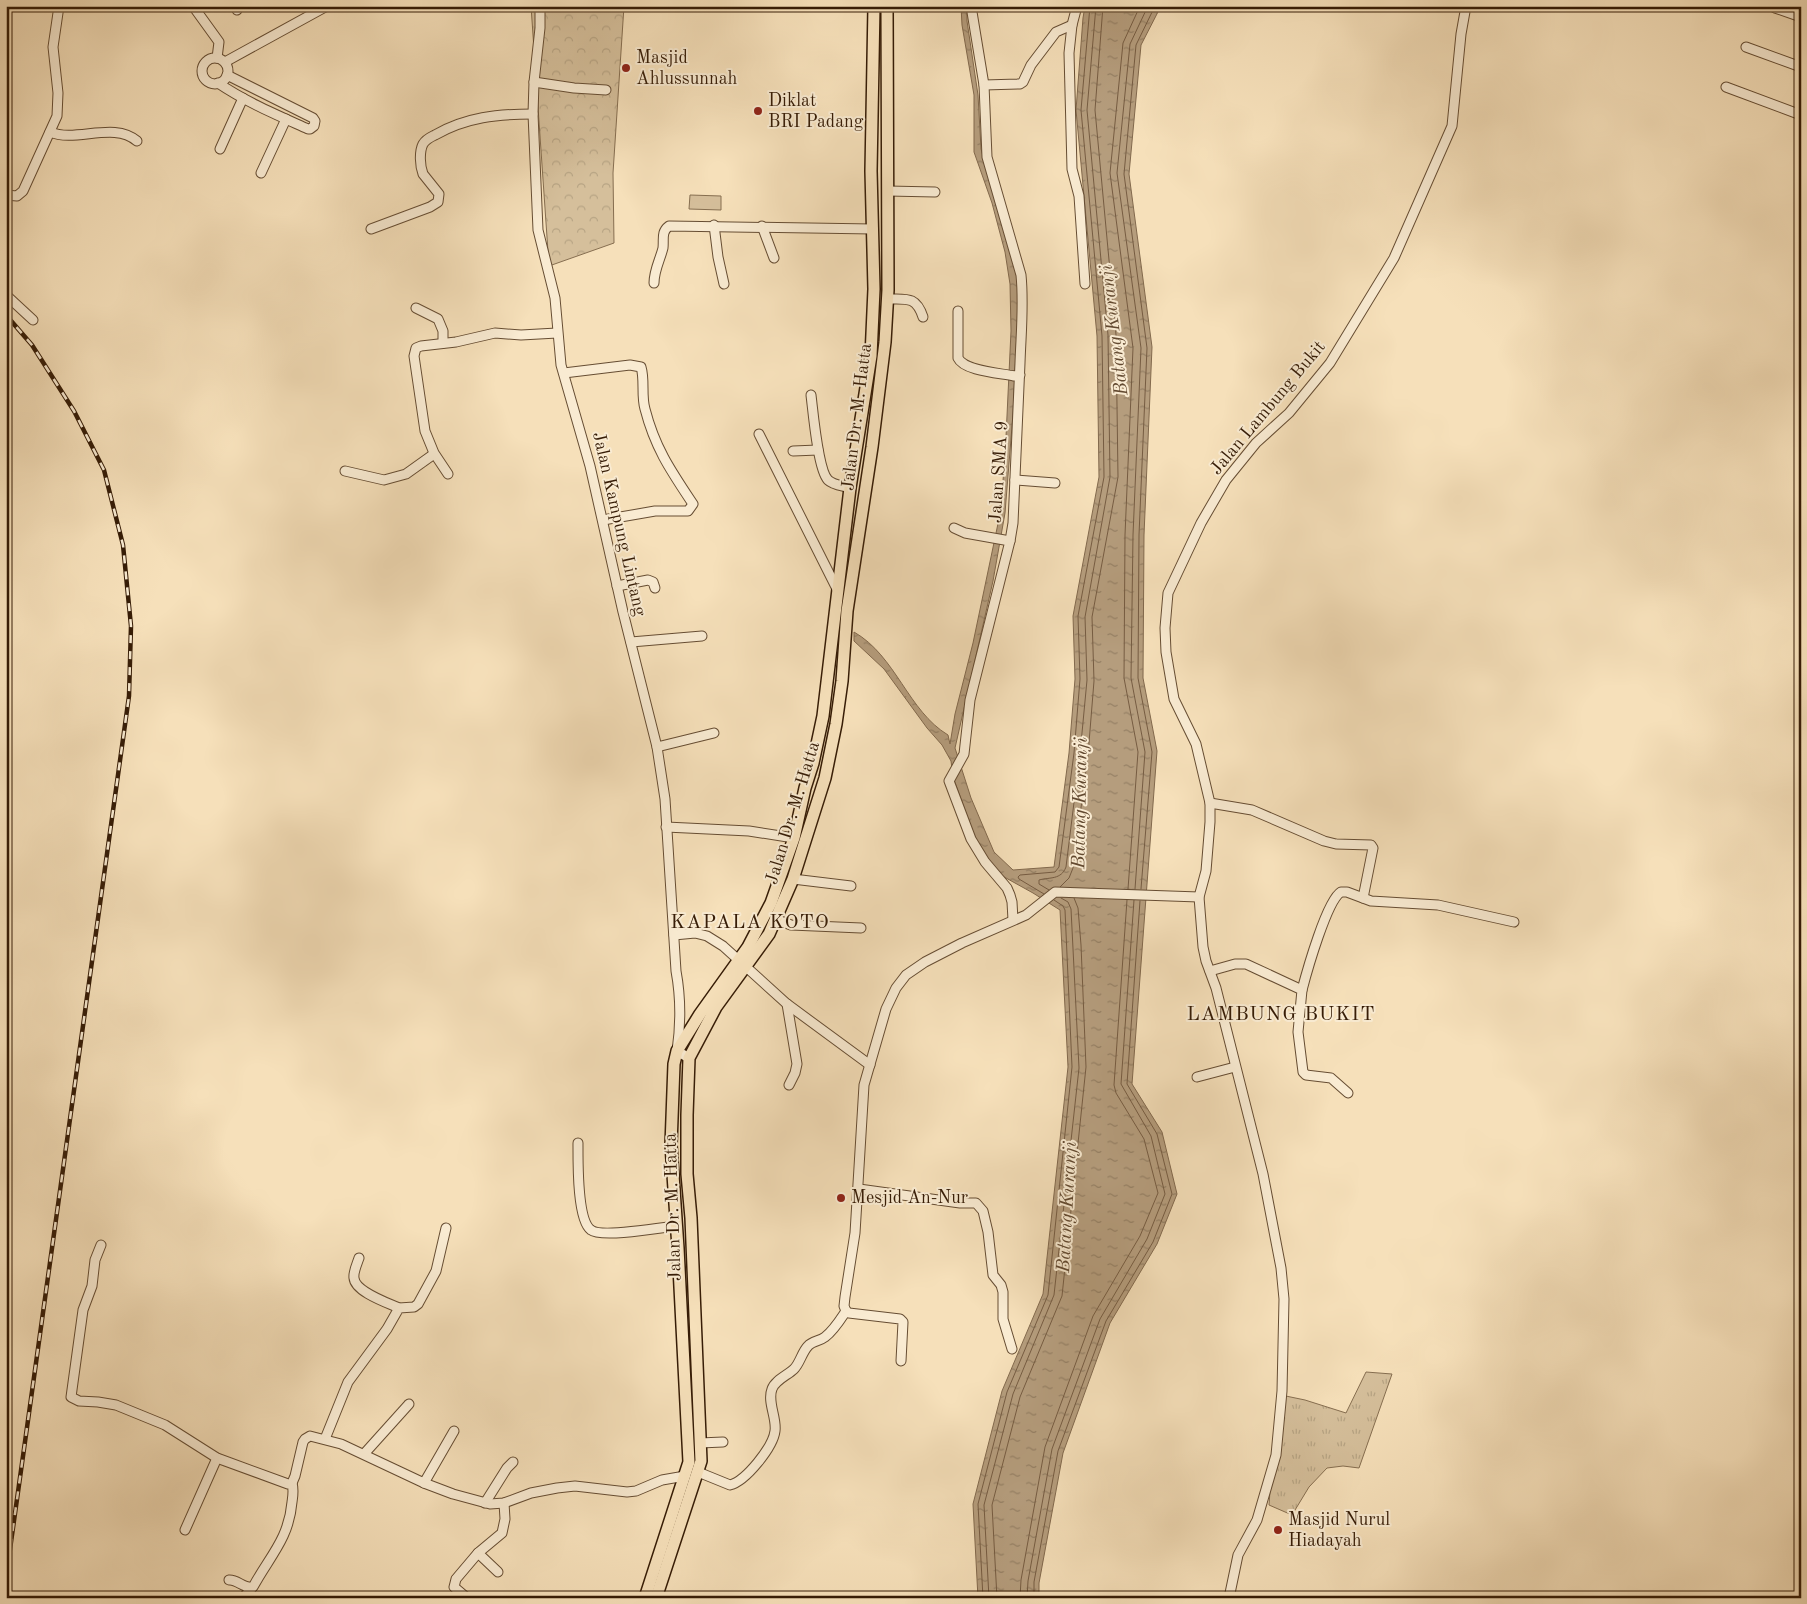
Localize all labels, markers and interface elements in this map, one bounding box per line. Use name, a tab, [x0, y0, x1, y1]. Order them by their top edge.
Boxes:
place label: Masjid Ahlussunnah	[636, 49, 738, 88]
marker: Masjid Ahlussunnah	[620, 62, 632, 74]
place label: Diklat BRI Padang	[768, 92, 864, 131]
marker: Diklat BRI Padang	[752, 105, 764, 117]
water label: Batang Kuranji	[1097, 263, 1133, 398]
street label: Jalan Lambung Bukit	[1207, 338, 1329, 478]
street label: Jalan Dr. M. Hatta	[839, 342, 875, 492]
street label: Jalan SMA 9	[986, 420, 1012, 524]
street label: Jalan Kampung Lintang	[589, 430, 649, 618]
water label: Batang Kuranji	[1070, 736, 1092, 870]
street label: Jalan Dr. M. Hatta	[763, 739, 823, 887]
district label: KAPALA KOTO	[670, 913, 830, 933]
district label: LAMBUNG BUKIT	[1186, 1005, 1376, 1025]
street label: Jalan Dr. M. Hatta	[661, 1132, 685, 1281]
water label: Batang Kuranji	[1055, 1140, 1081, 1274]
place label: Mesjid An-Nur	[851, 1189, 969, 1207]
marker: Mesjid An-Nur	[835, 1192, 847, 1204]
place label: Masjid Nurul Hiadayah	[1288, 1511, 1390, 1550]
marker: Masjid Nurul Hiadayah	[1272, 1524, 1284, 1536]

